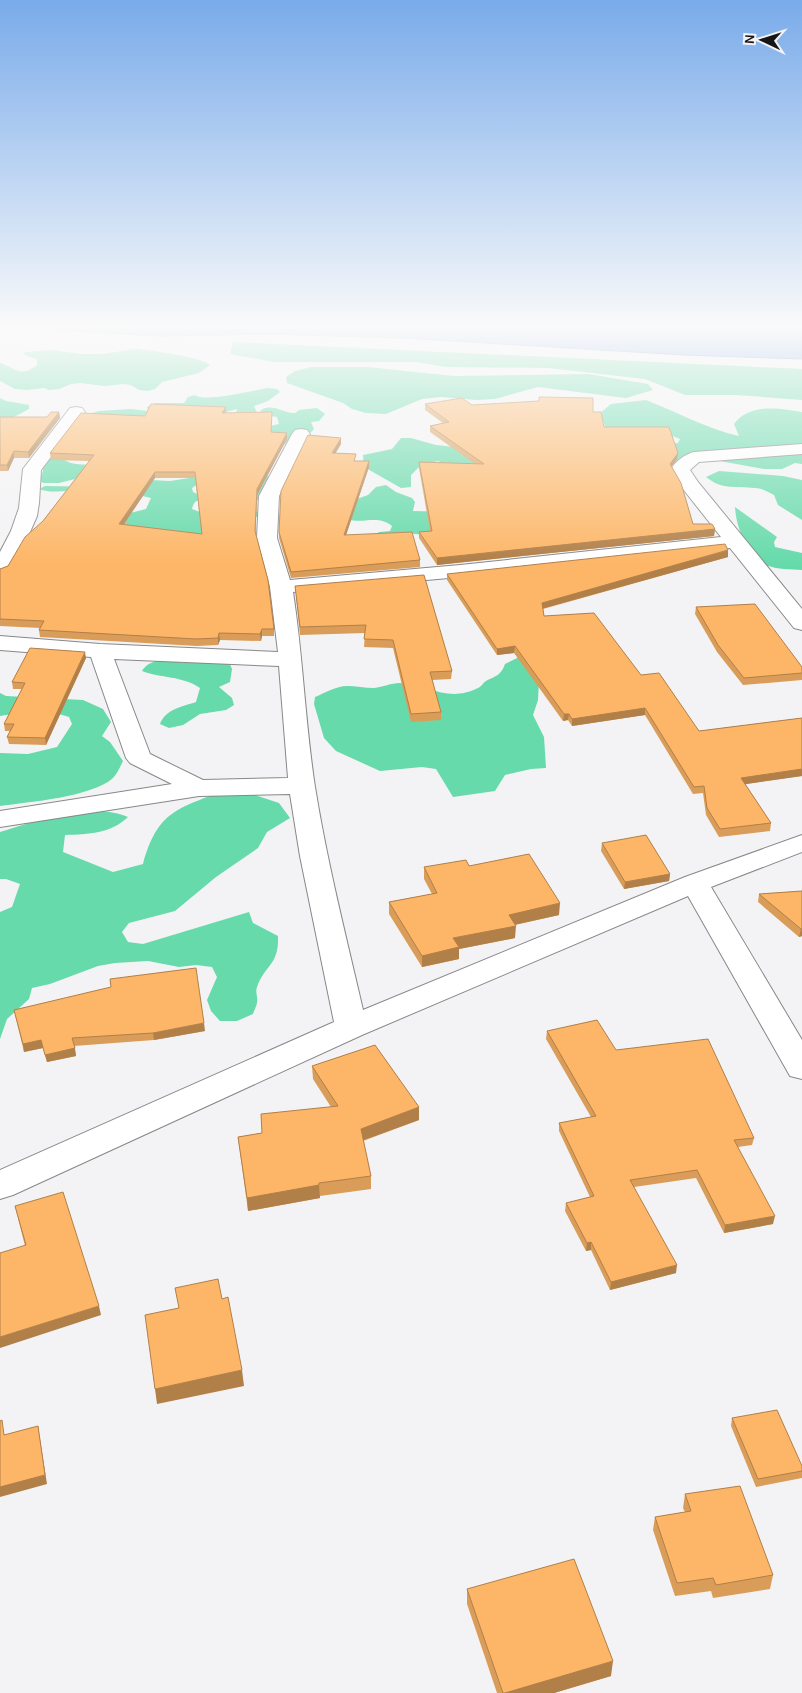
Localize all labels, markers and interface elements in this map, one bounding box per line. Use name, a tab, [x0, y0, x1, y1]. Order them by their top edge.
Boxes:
north arrow	[737, 15, 787, 65]
text: N	[741, 34, 758, 45]

